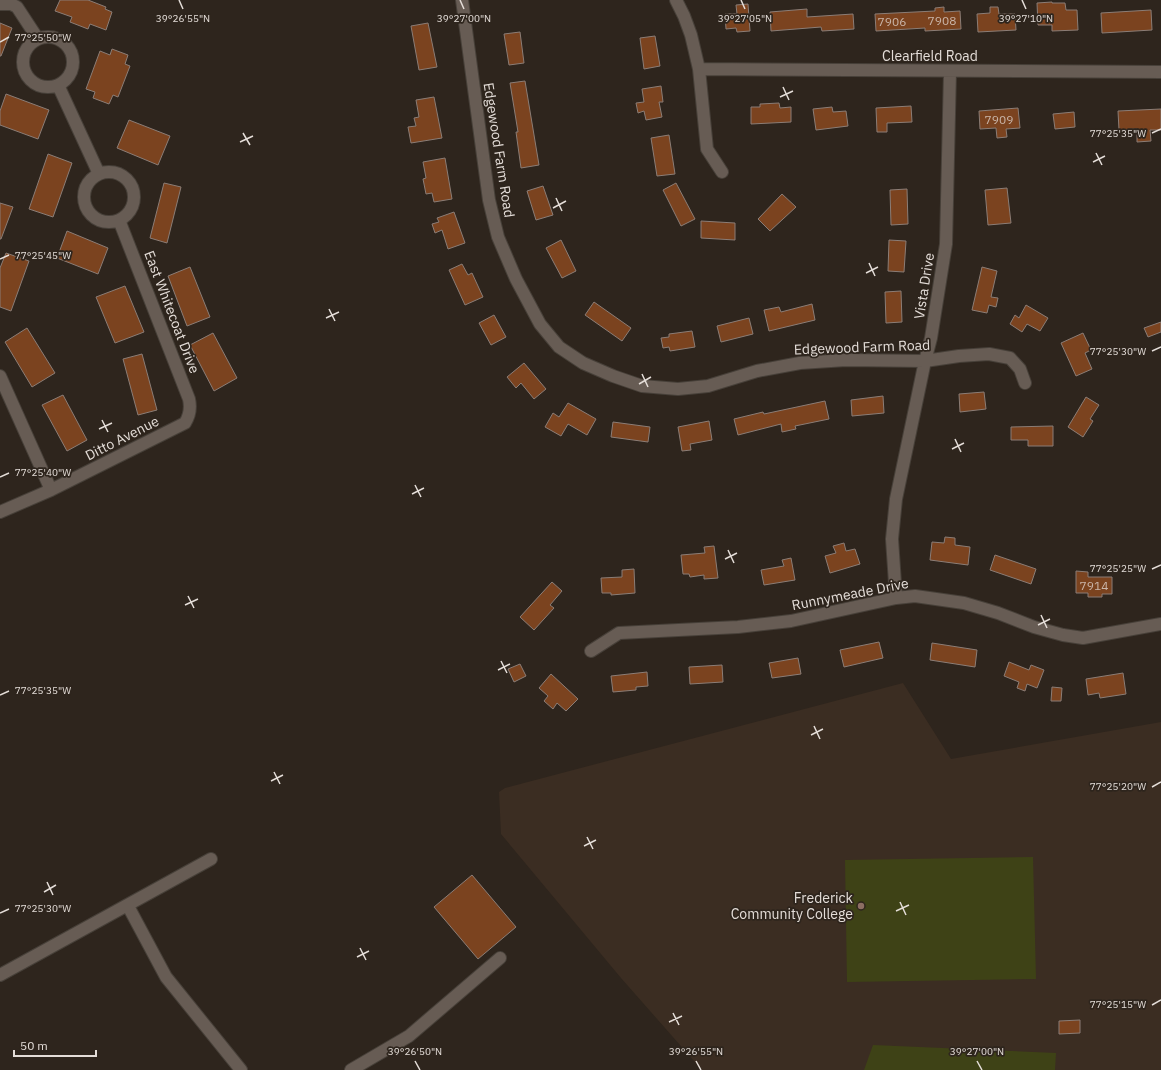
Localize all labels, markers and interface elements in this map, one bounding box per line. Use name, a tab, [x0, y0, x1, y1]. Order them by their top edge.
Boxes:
text: 39°26'55"N	[156, 12, 210, 25]
text: 39°27'00"N	[437, 12, 491, 25]
text: 39°27'05"N	[718, 12, 772, 25]
text: 39°27'10"N	[999, 12, 1053, 25]
house number: 7908	[928, 13, 956, 28]
house number: 7906	[878, 14, 906, 29]
text: 77°25'50"W	[15, 31, 71, 44]
street label: Clearfield Road	[882, 47, 978, 65]
street label: Edgewood Farm Road	[479, 81, 519, 219]
house number: 7909	[985, 112, 1013, 127]
text: 77°25'35"W	[1090, 127, 1146, 140]
street label: East Whitecoat Drive	[140, 248, 204, 376]
text: 77°25'45"W	[15, 249, 71, 262]
street label: Vista Drive	[910, 251, 938, 320]
street label: Edgewood Farm Road	[794, 336, 930, 358]
text: 77°25'30"W	[1090, 345, 1146, 358]
street label: Ditto Avenue	[82, 412, 162, 464]
text: 77°25'40"W	[15, 466, 71, 479]
text: 77°25'25"W	[1090, 562, 1146, 575]
street label: Runnymeade Drive	[790, 574, 910, 614]
house number: 7914	[1080, 578, 1108, 593]
text: 77°25'35"W	[15, 684, 71, 697]
text: 77°25'20"W	[1090, 780, 1146, 793]
place label: Frederick Community College	[731, 889, 854, 923]
marker: Frederick Community College	[856, 901, 866, 911]
text: 77°25'30"W	[15, 902, 71, 915]
text: 77°25'15"W	[1090, 998, 1146, 1011]
scale bar	[14, 1032, 96, 1058]
text: 50 m	[20, 1038, 48, 1053]
text: 39°26'50"N	[388, 1045, 442, 1058]
text: 39°26'55"N	[669, 1045, 723, 1058]
text: 39°27'00"N	[950, 1045, 1004, 1058]

